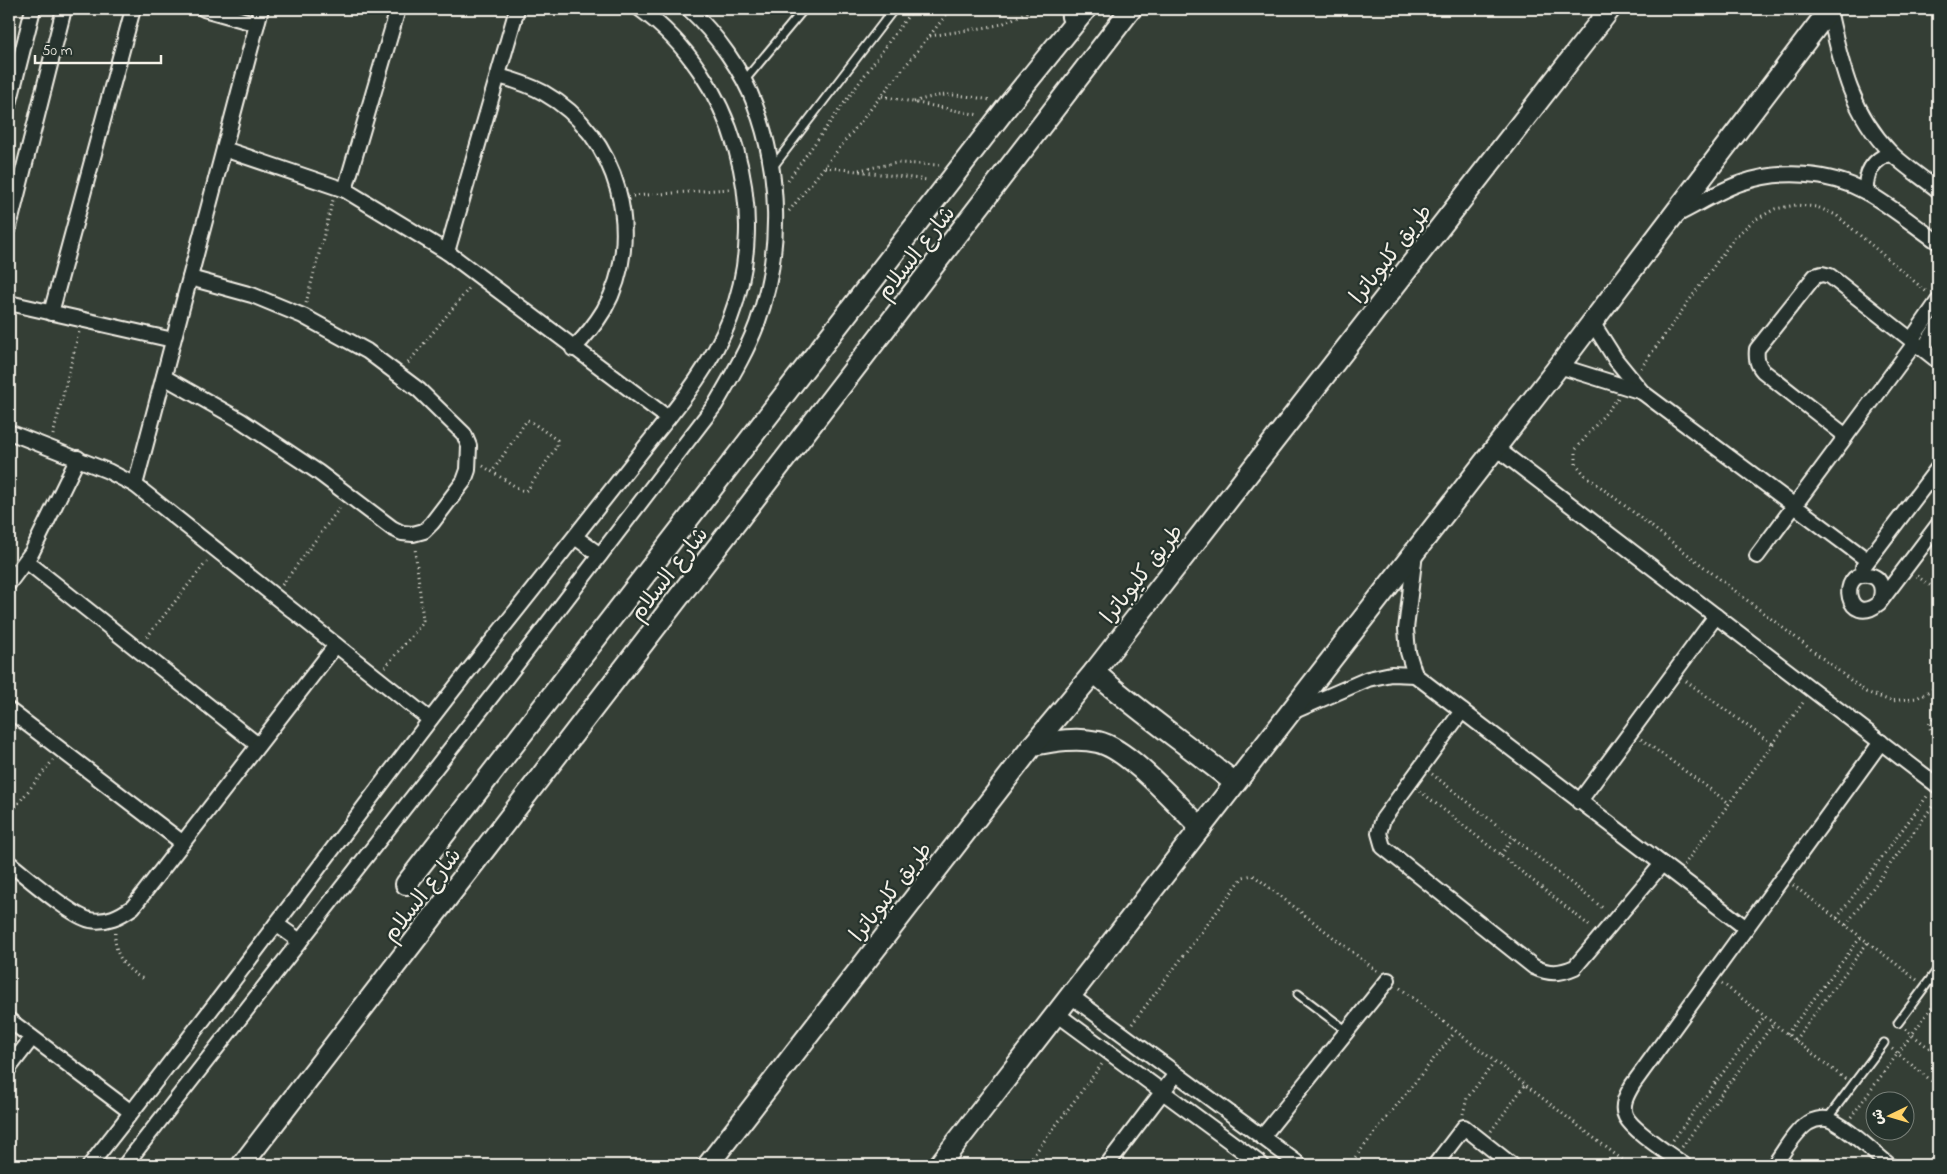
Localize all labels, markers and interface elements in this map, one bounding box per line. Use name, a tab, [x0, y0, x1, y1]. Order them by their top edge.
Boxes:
scale bar	[35, 32, 161, 64]
text: 50 m	[42, 40, 73, 62]
street label: طريق كليوباترا	[1343, 198, 1442, 311]
street label: شارع السلام	[870, 200, 964, 308]
street label: طريق كليوباترا	[1094, 518, 1193, 631]
street label: شارع السلام	[623, 521, 717, 629]
street label: طريق كليوباترا	[843, 836, 942, 949]
street label: شارع السلام	[376, 842, 470, 950]
north arrow	[1864, 1092, 1914, 1142]
text: ش	[1867, 1108, 1890, 1126]

